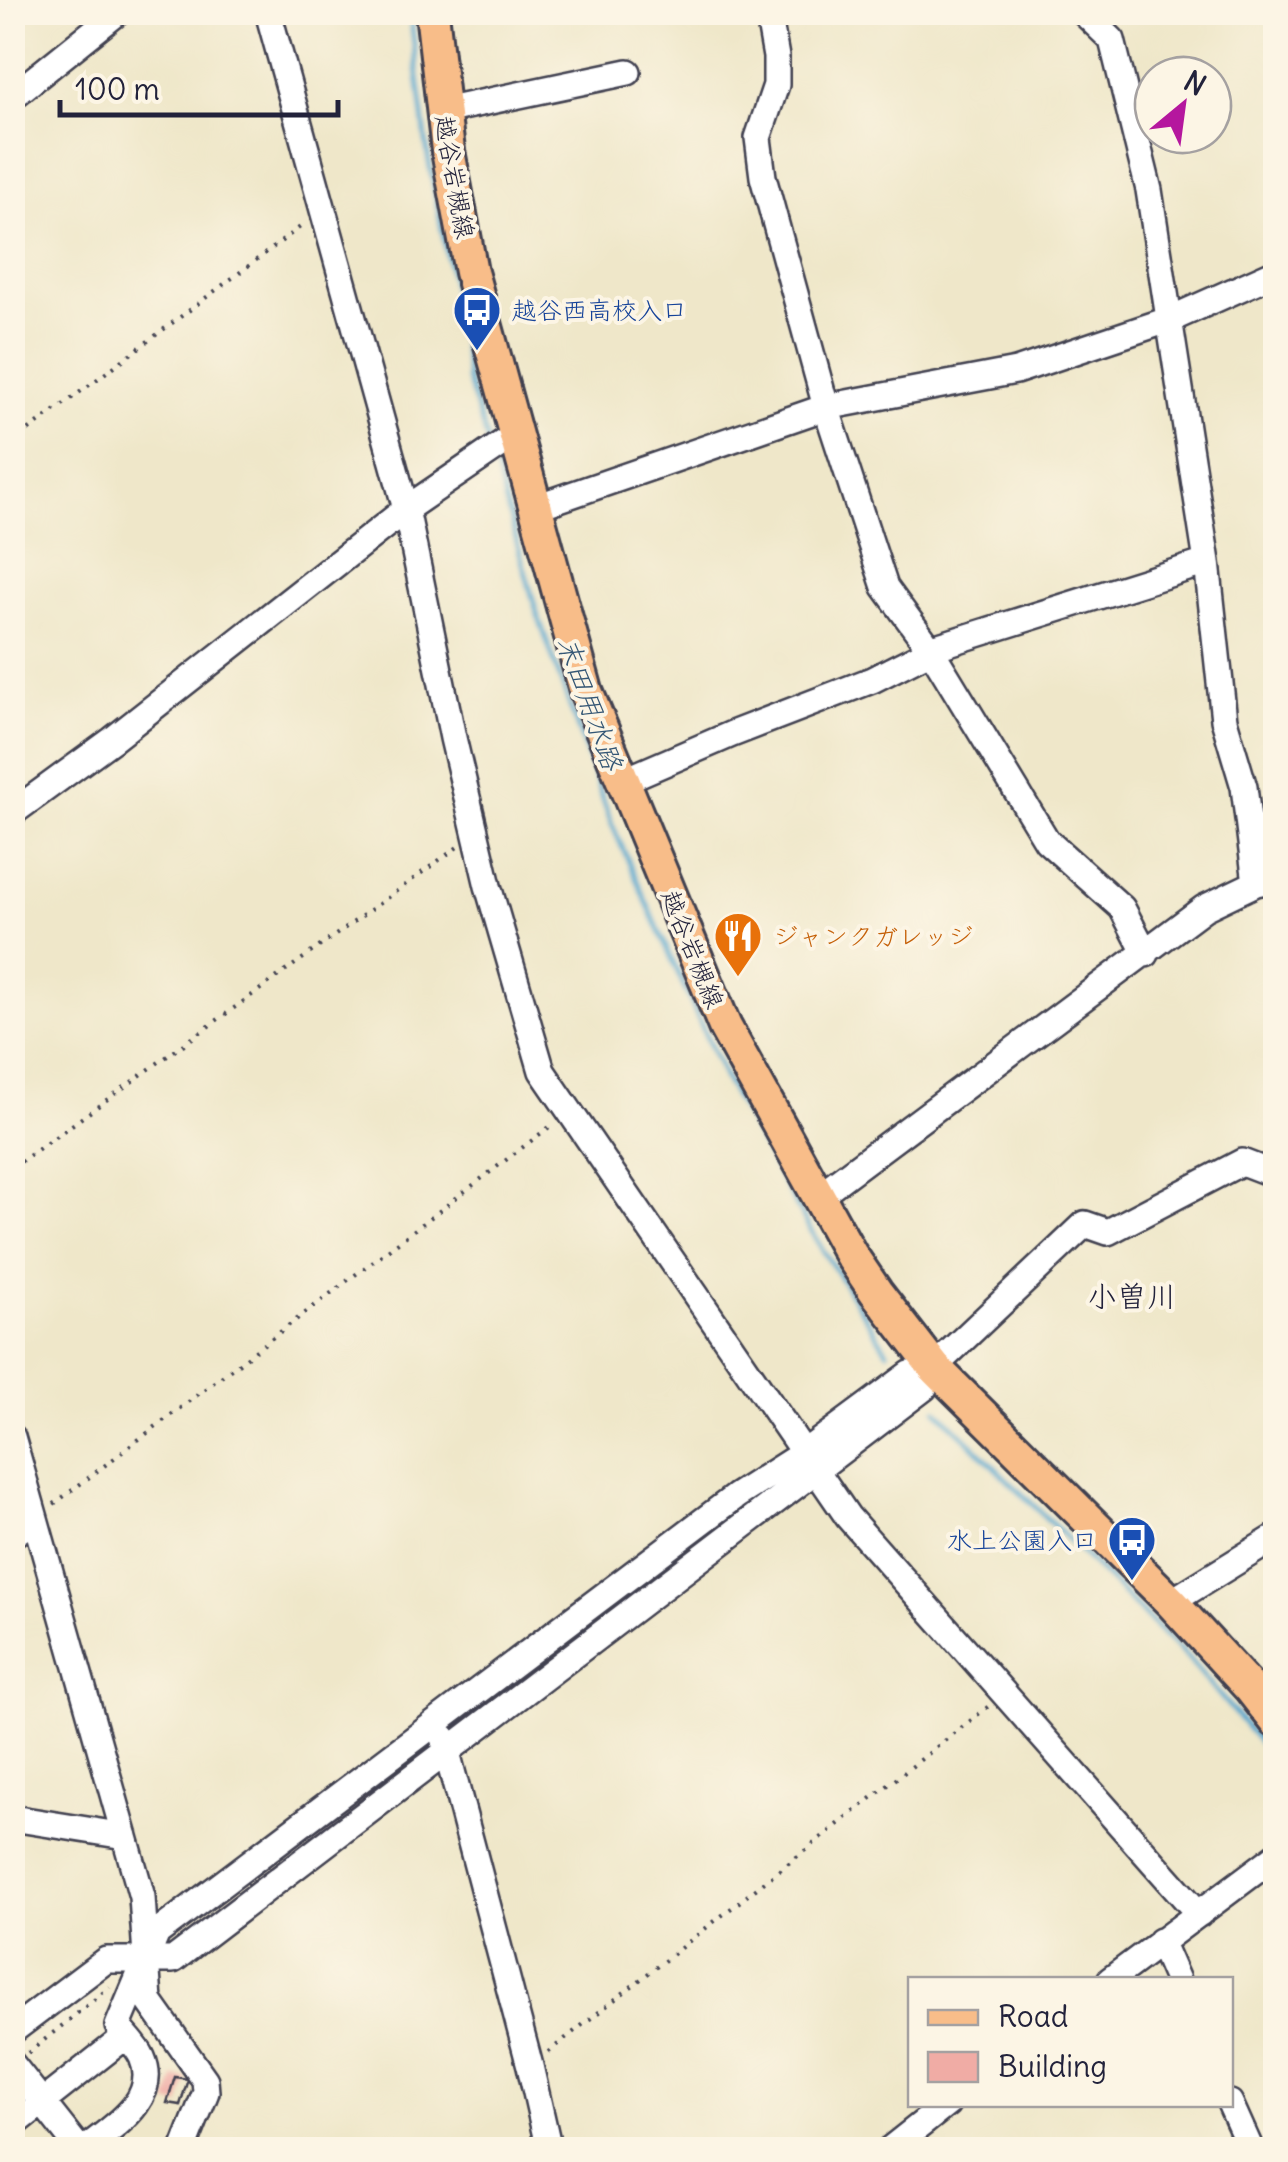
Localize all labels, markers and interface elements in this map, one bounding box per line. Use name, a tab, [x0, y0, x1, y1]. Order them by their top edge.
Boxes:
scale bar	[60, 55, 338, 117]
north arrow	[1133, 55, 1233, 155]
text: N	[1178, 63, 1212, 104]
text: 100 m	[75, 70, 160, 108]
street label: 越谷岩槻線	[428, 113, 482, 241]
bus stop icon: 越谷西高校入口	[451, 284, 503, 352]
place label: 越谷西高校入口	[512, 294, 687, 326]
water label: 末田用水路	[549, 631, 632, 777]
street label: 越谷岩槻線	[655, 885, 731, 1013]
restaurant icon: ジャンクガレッジ	[712, 910, 764, 978]
place label: ジャンクガレッジ	[773, 920, 973, 952]
district label: 小曽川	[1087, 1277, 1177, 1315]
bus stop icon: 水上公園入口	[1106, 1514, 1158, 1582]
place label: 水上公園入口	[947, 1524, 1097, 1556]
legend	[908, 1977, 1233, 2107]
text: Road	[998, 1997, 1068, 2035]
text: Building	[998, 2047, 1107, 2085]

